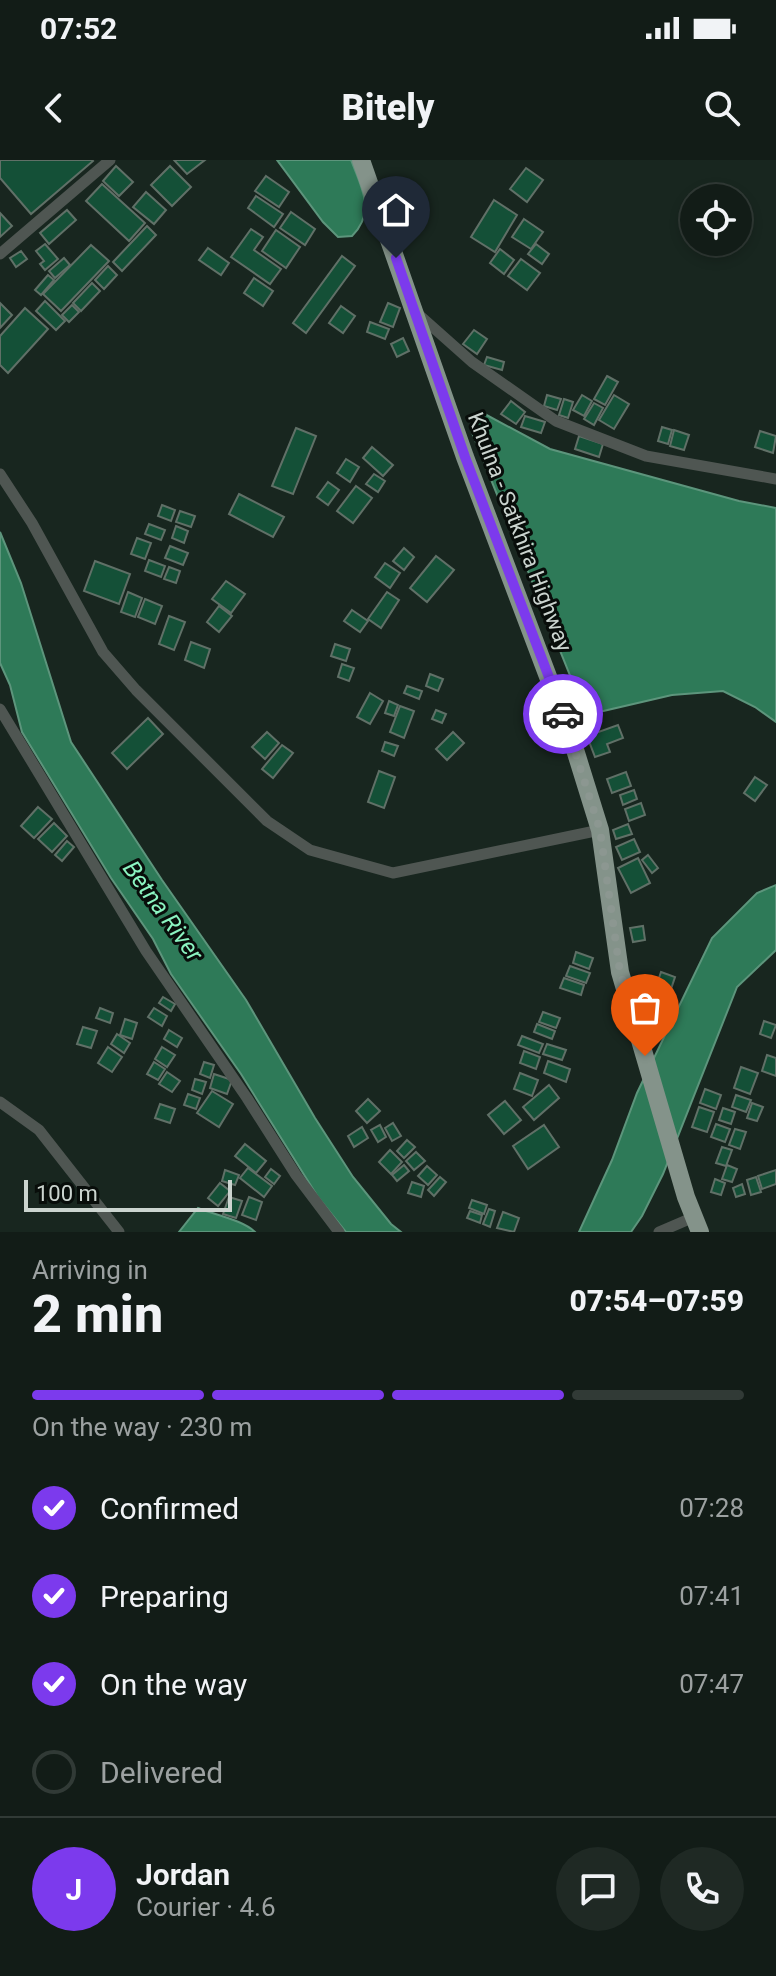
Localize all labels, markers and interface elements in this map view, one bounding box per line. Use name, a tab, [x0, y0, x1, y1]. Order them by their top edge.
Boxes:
text: 07:52	[40, 11, 117, 46]
icon: back	[32, 86, 76, 130]
icon: search	[700, 86, 744, 130]
text: Bitely	[342, 87, 434, 129]
pin	[362, 176, 430, 258]
map controls	[680, 184, 752, 256]
button: locate	[680, 184, 752, 256]
icon: home	[374, 188, 418, 232]
street label: Khulna - Satkhira Highway	[463, 409, 577, 656]
courier	[523, 674, 603, 754]
icon: car	[541, 692, 585, 736]
water label: Betna River	[117, 855, 209, 968]
pin	[611, 974, 679, 1056]
icon: bag	[623, 986, 667, 1030]
scale bar	[24, 1176, 232, 1212]
text: 100 m	[36, 1181, 98, 1206]
text: Arriving in	[32, 1255, 148, 1285]
text: 07:54–07:59	[569, 1283, 744, 1318]
text: 2 min	[32, 1284, 163, 1345]
text: On the way · 230 m	[32, 1412, 252, 1442]
icon: check	[32, 1486, 76, 1530]
text: Confirmed	[100, 1491, 239, 1526]
text: 07:28	[679, 1493, 744, 1523]
icon: check	[32, 1574, 76, 1618]
text: Preparing	[100, 1579, 229, 1614]
text: 07:41	[679, 1581, 744, 1611]
icon: check	[32, 1662, 76, 1706]
text: On the way	[100, 1667, 247, 1702]
text: 07:47	[679, 1669, 744, 1699]
text: Delivered	[100, 1755, 223, 1790]
button: chat	[556, 1847, 640, 1931]
button: phone	[660, 1847, 744, 1931]
text: Jordan	[136, 1857, 230, 1892]
text: J	[66, 1872, 82, 1907]
text: Courier · 4.6	[136, 1892, 276, 1922]

